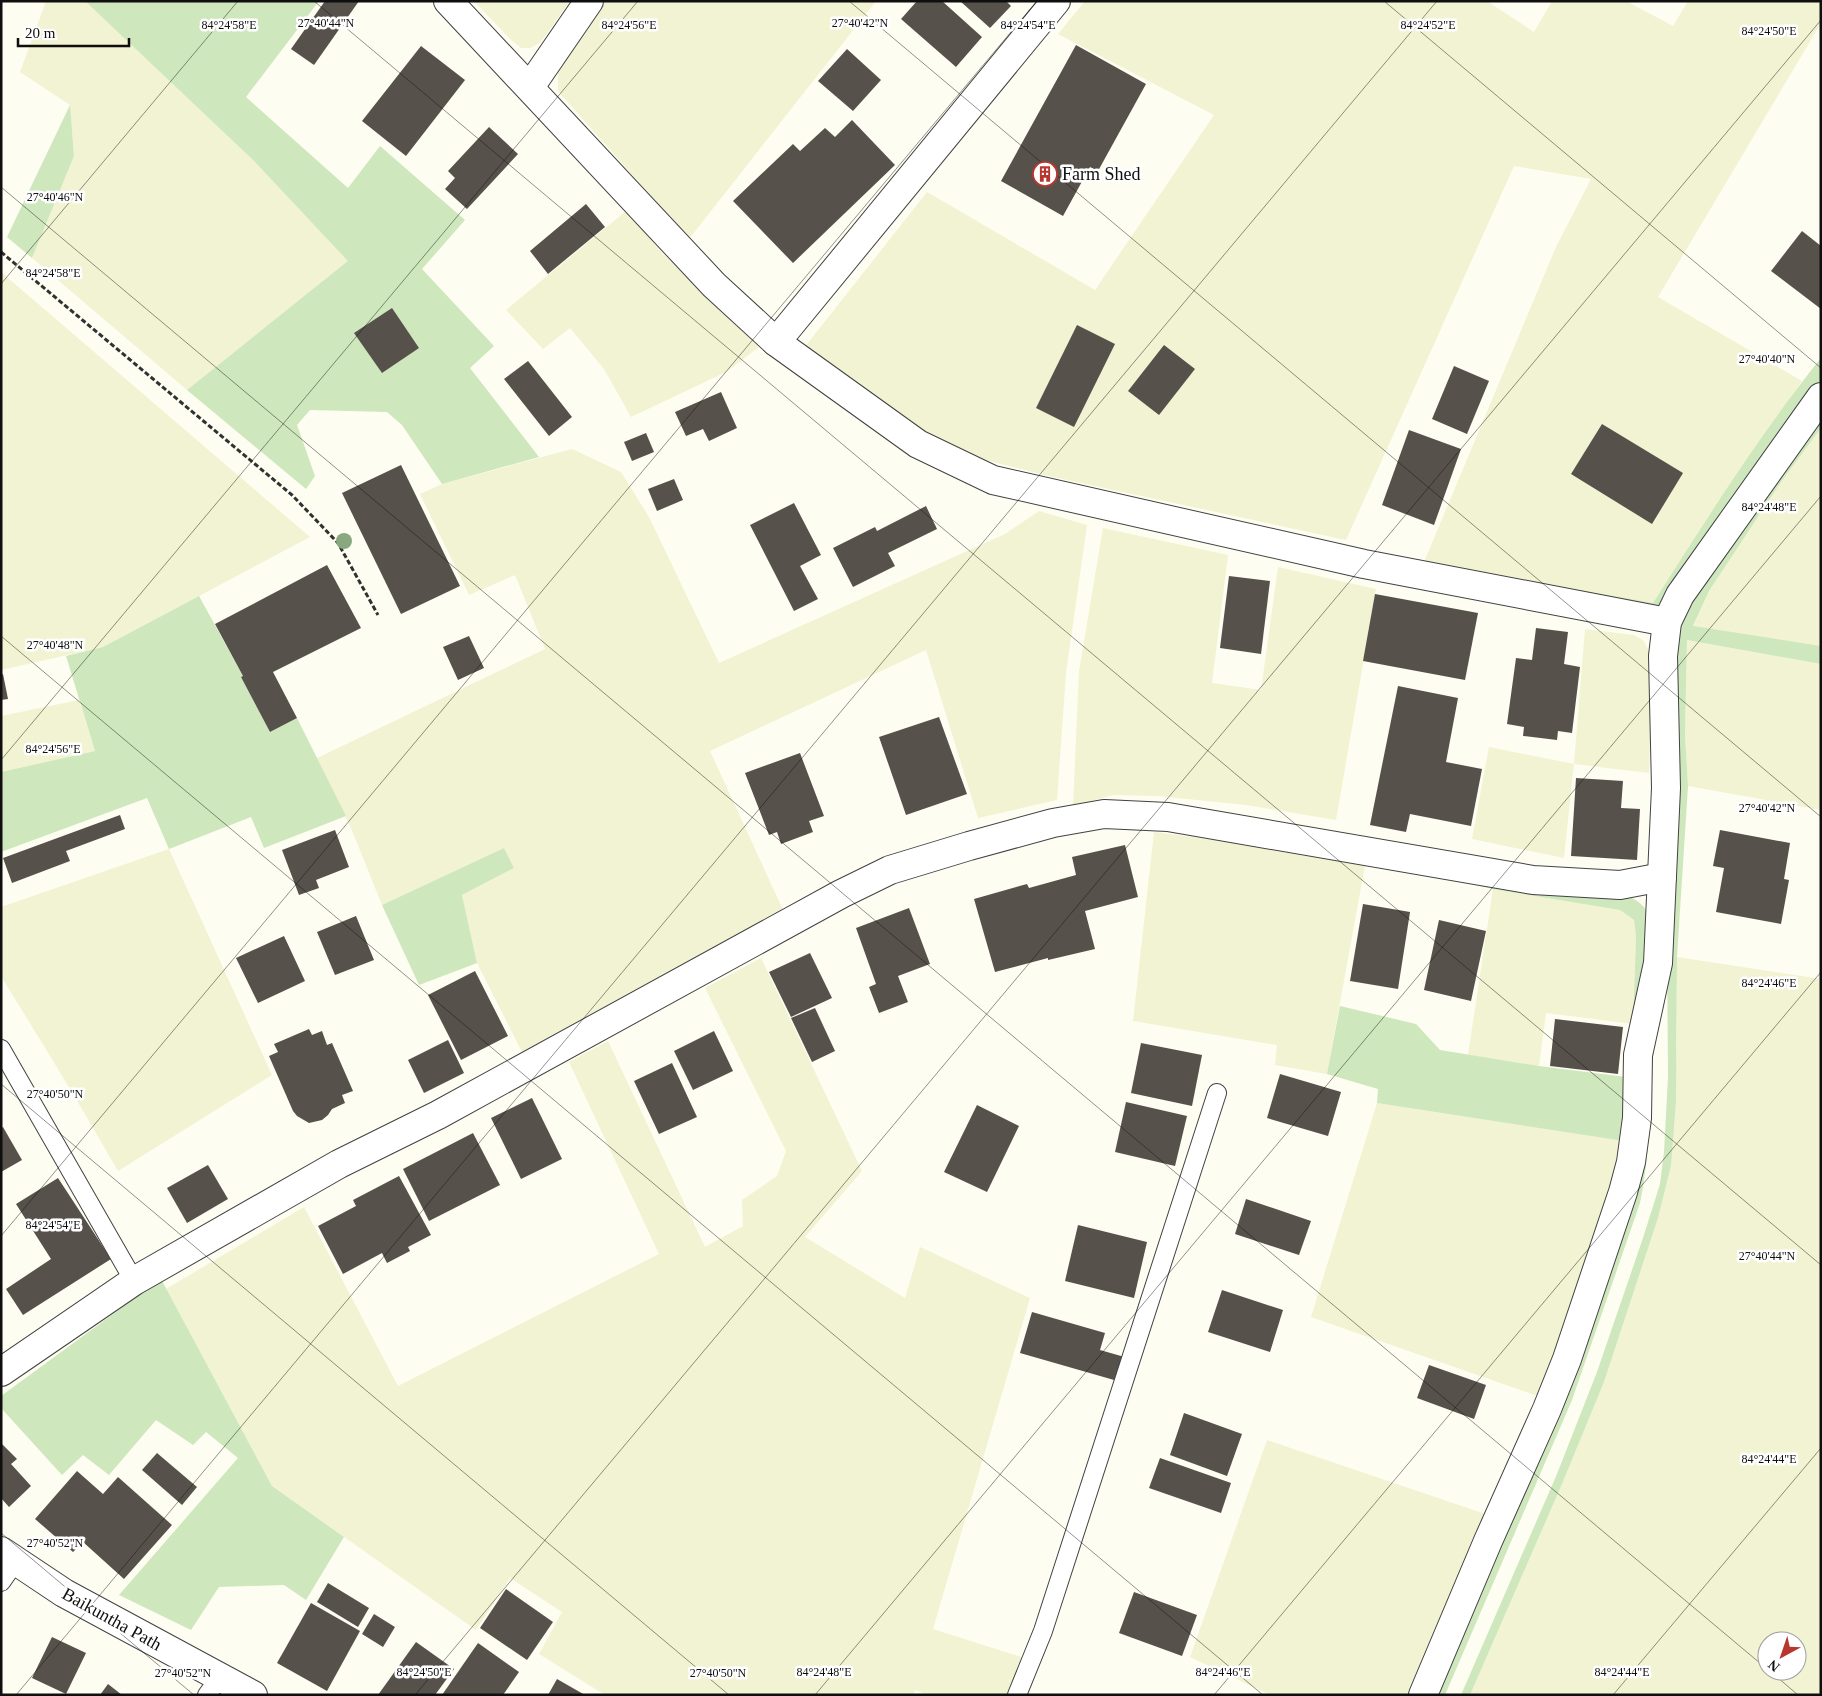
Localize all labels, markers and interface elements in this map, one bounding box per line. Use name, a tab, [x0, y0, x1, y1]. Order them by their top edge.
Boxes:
scale bar	[18, 15, 129, 47]
text: 27°40'44"N	[298, 16, 355, 30]
text: 27°40'42"N	[832, 16, 889, 30]
text: 84°24'58"E	[201, 18, 257, 32]
text: 84°24'56"E	[601, 18, 657, 32]
text: 84°24'54"E	[1000, 18, 1056, 32]
text: 84°24'52"E	[1400, 18, 1456, 32]
text: 84°24'50"E	[1741, 24, 1797, 38]
text: 20 m	[25, 25, 56, 41]
building icon: Farm Shed	[1032, 161, 1058, 187]
place label: Farm Shed	[1062, 164, 1141, 184]
text: 27°40'46"N	[27, 190, 84, 204]
text: 84°24'58"E	[25, 266, 81, 280]
text: 27°40'40"N	[1739, 352, 1796, 366]
text: 84°24'48"E	[1741, 500, 1797, 514]
text: 27°40'48"N	[27, 638, 84, 652]
text: 84°24'56"E	[25, 742, 81, 756]
text: 27°40'42"N	[1739, 801, 1796, 815]
text: 84°24'46"E	[1741, 976, 1797, 990]
text: 27°40'50"N	[27, 1087, 84, 1101]
text: 84°24'54"E	[25, 1218, 81, 1232]
text: 27°40'44"N	[1739, 1249, 1796, 1263]
text: 84°24'44"E	[1741, 1452, 1797, 1466]
text: 27°40'52"N	[27, 1536, 84, 1550]
street label: Baikuntha Path	[59, 1583, 165, 1655]
north arrow	[1757, 1631, 1807, 1681]
text: N	[1765, 1657, 1783, 1675]
text: 84°24'50"E	[396, 1665, 452, 1679]
text: 84°24'48"E	[796, 1665, 852, 1679]
text: 84°24'46"E	[1195, 1665, 1251, 1679]
text: 84°24'44"E	[1594, 1665, 1650, 1679]
text: 27°40'52"N	[155, 1666, 212, 1680]
text: 27°40'50"N	[690, 1666, 747, 1680]

